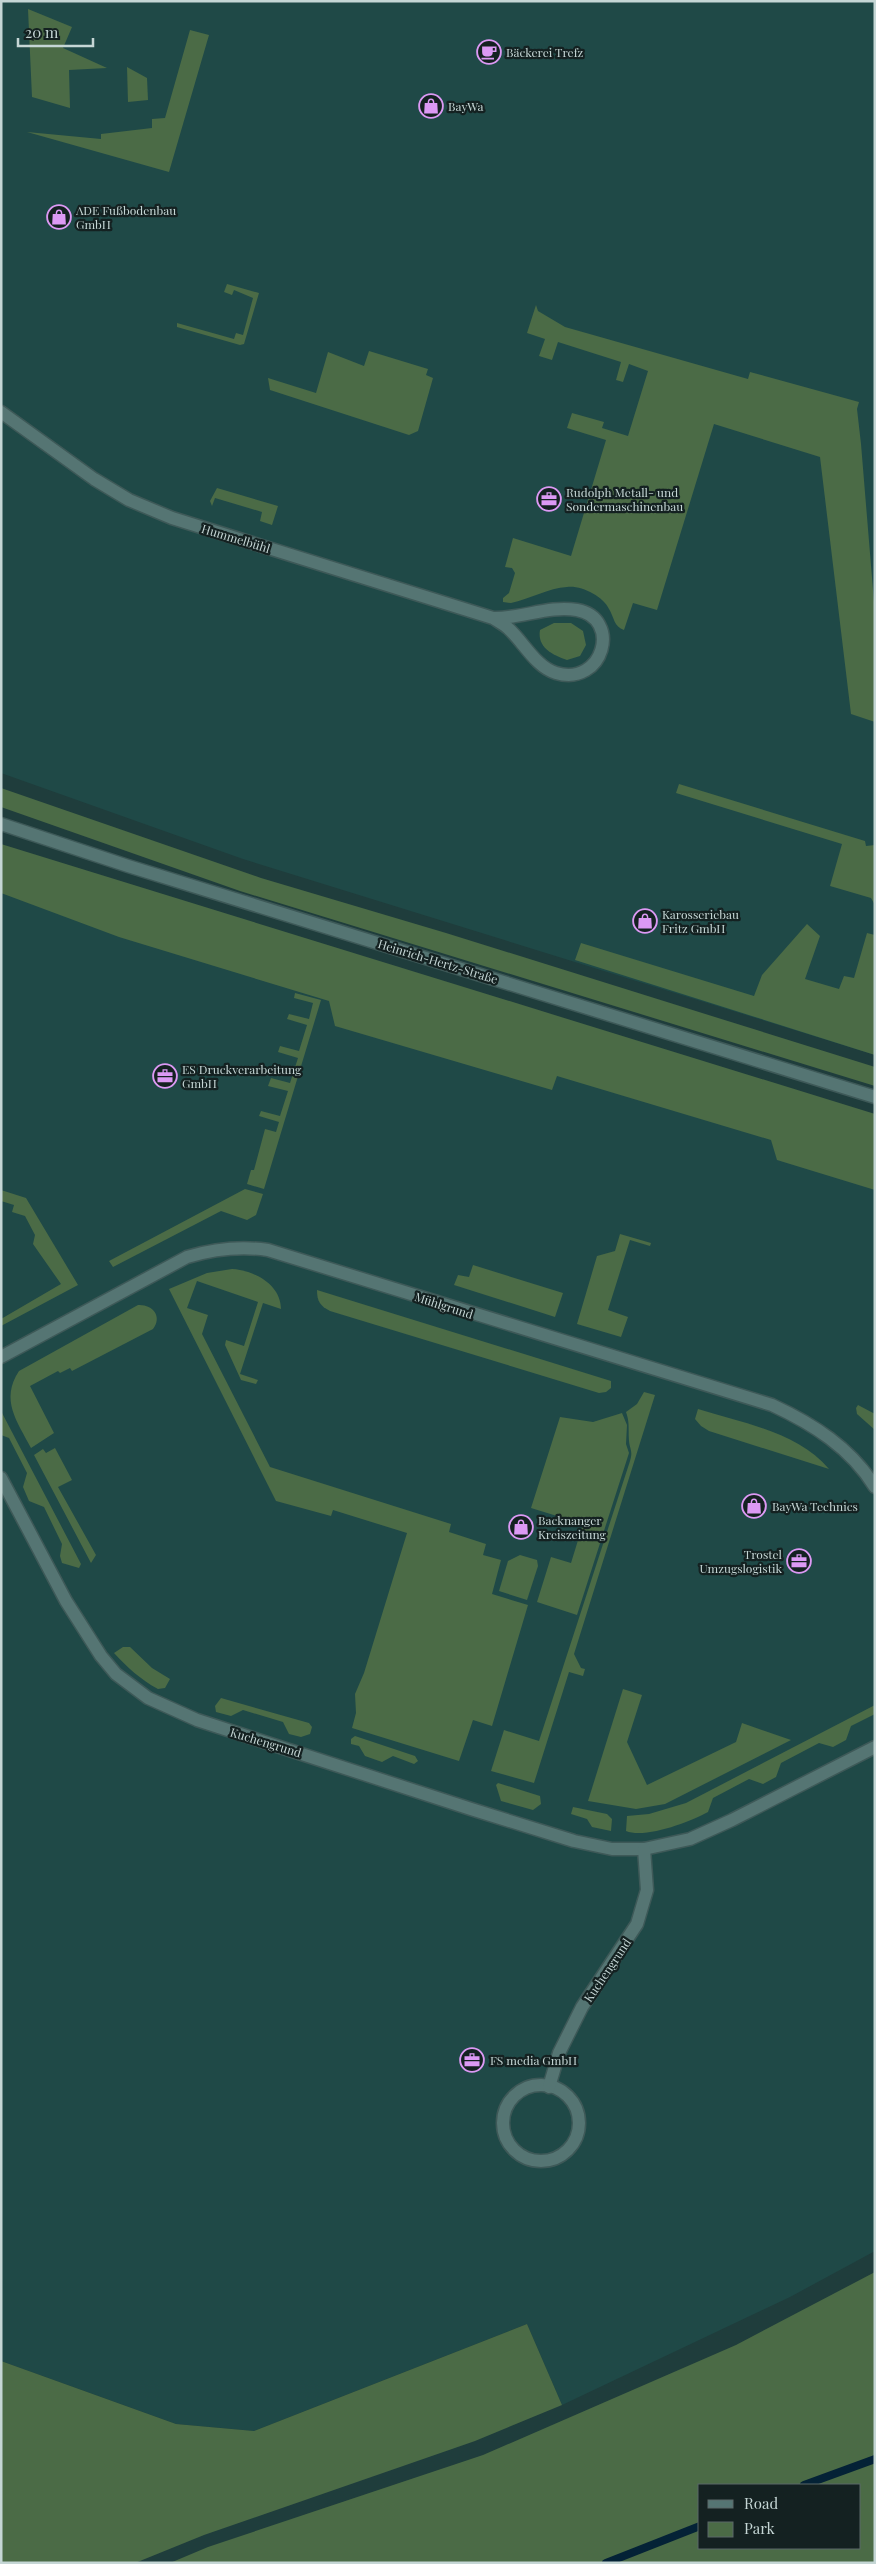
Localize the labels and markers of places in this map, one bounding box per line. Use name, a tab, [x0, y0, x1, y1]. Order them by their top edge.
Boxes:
cafe icon: Bäckerei Trefz	[476, 39, 502, 65]
place label: Bäckerei Trefz	[506, 44, 584, 60]
shop icon: BayWa	[418, 93, 444, 119]
place label: BayWa	[448, 98, 484, 114]
place label: ADE Fußbodenbau GmbH	[75, 202, 176, 232]
shop icon: ADE Fußbodenbau GmbH	[46, 204, 72, 230]
place label: Rudolph Metall- und Sondermaschinenbau	[566, 484, 683, 514]
office icon: Rudolph Metall- und Sondermaschinenbau	[536, 486, 562, 512]
place label: Karosseriebau Fritz GmbH	[662, 906, 739, 936]
shop icon: Karosseriebau Fritz GmbH	[632, 908, 658, 934]
place label: ES Druckverarbeitung GmbH	[182, 1061, 302, 1091]
office icon: ES Druckverarbeitung GmbH	[152, 1063, 178, 1089]
shop icon: BayWa Technics	[741, 1493, 767, 1519]
place label: BayWa Technics	[772, 1498, 858, 1514]
place label: Backnanger Kreiszeitung	[538, 1512, 606, 1542]
shop icon: Backnanger Kreiszeitung	[508, 1514, 534, 1540]
place label: Trostel Umzugslogistik	[700, 1546, 783, 1576]
office icon: Trostel Umzugslogistik	[786, 1548, 812, 1574]
office icon: FS media GmbH	[459, 2047, 485, 2073]
place label: FS media GmbH	[490, 2052, 577, 2068]

